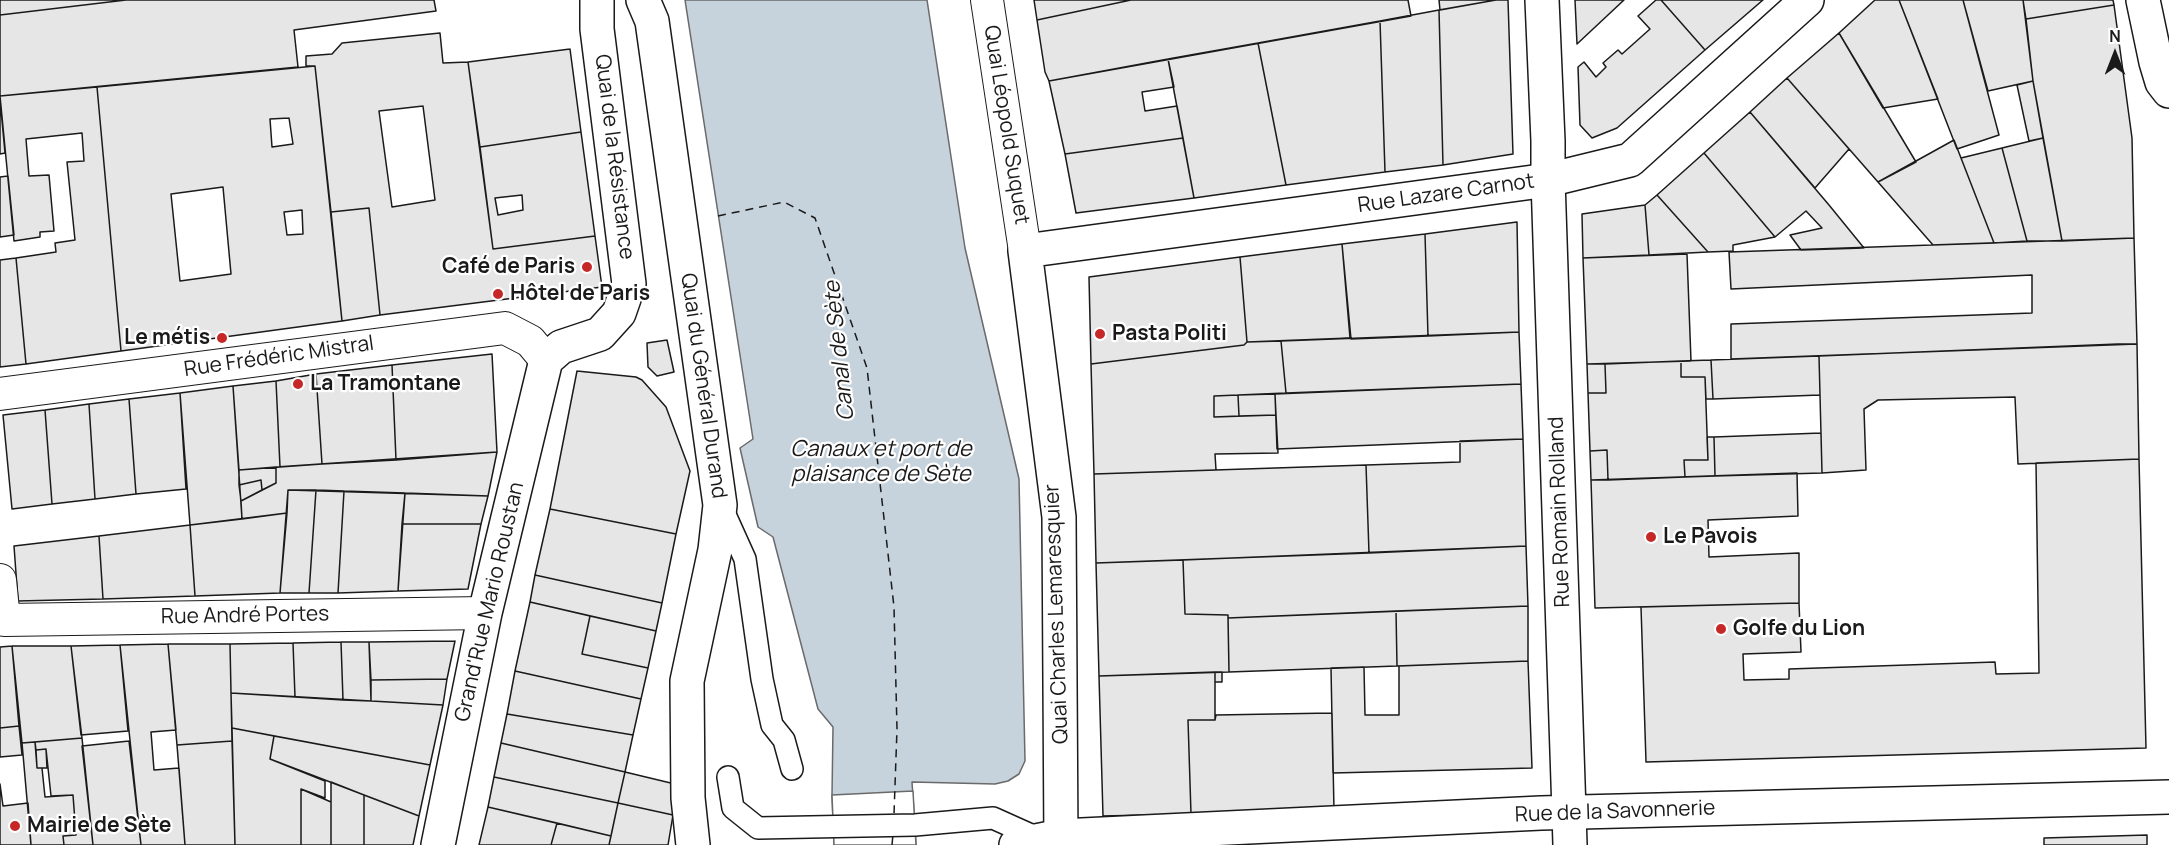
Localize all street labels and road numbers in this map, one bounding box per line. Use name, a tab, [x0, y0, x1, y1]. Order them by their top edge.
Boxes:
street label: Quai Léopold Suquet	[978, 24, 1034, 226]
street label: Quai de la Résistance	[589, 53, 639, 261]
street label: Rue Lazare Carnot	[1356, 169, 1536, 219]
street label: Quai du Général Durand	[675, 272, 731, 500]
street label: Rue Frédéric Mistral	[183, 331, 375, 383]
street label: Rue Romain Rolland	[1544, 416, 1576, 608]
street label: Grand'Rue Mario Roustan	[450, 480, 530, 724]
street label: Quai Charles Lemaresquier	[1040, 484, 1074, 744]
street label: Rue André Portes	[161, 602, 329, 630]
street label: Rue de la Savonnerie	[1514, 796, 1716, 828]

